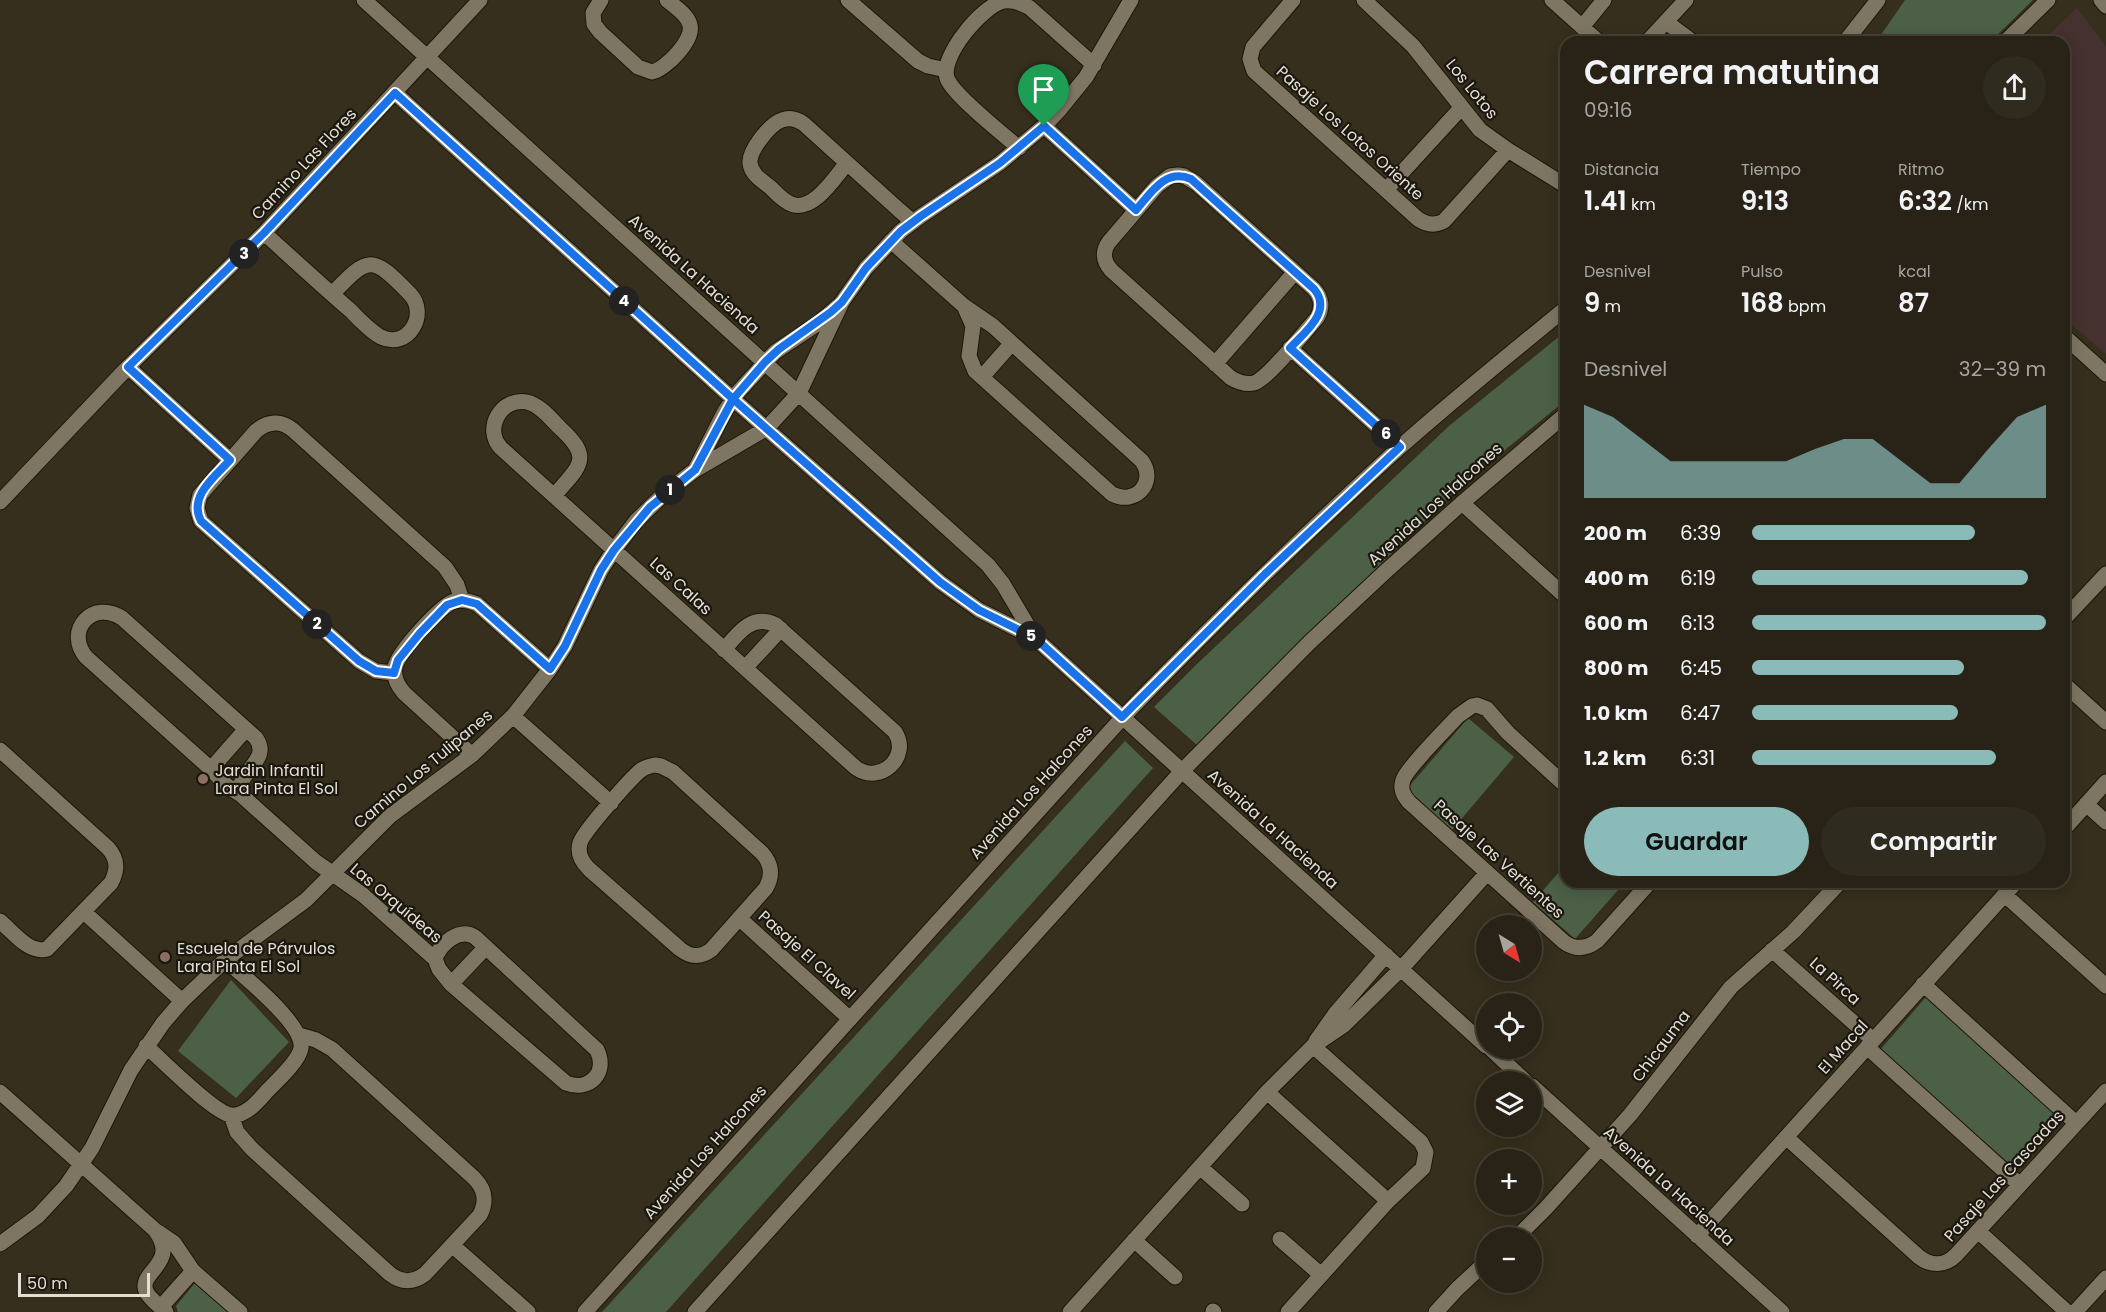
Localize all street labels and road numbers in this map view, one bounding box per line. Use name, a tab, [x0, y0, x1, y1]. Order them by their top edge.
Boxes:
street label: Los Lotos	[1441, 54, 1503, 124]
street label: Pasaje Los Lotos Oriente	[1271, 60, 1429, 206]
street label: Camino Las Flores	[246, 103, 362, 225]
street label: Avenida La Hacienda	[623, 209, 765, 339]
street label: Avenida Los Halcones	[1363, 437, 1507, 571]
street label: Las Calas	[645, 552, 717, 620]
street label: Camino Los Tulipanes	[349, 704, 497, 834]
street label: Avenida Los Halcones	[964, 720, 1098, 864]
street label: Avenida La Hacienda	[1202, 764, 1344, 894]
street label: Pasaje Las Vertientes	[1429, 794, 1569, 924]
street label: Las Orquídeas	[345, 858, 447, 948]
street label: Pasaje El Clavel	[753, 905, 861, 1005]
street label: La Pirca	[1804, 952, 1866, 1010]
street label: Chicauma	[1626, 1005, 1696, 1087]
street label: El Macal	[1813, 1015, 1873, 1079]
street label: Avenida Los Halcones	[638, 1080, 772, 1224]
street label: Pasaje Las Cascadas	[1939, 1105, 2069, 1247]
street label: Avenida La Hacienda	[1598, 1121, 1740, 1251]

